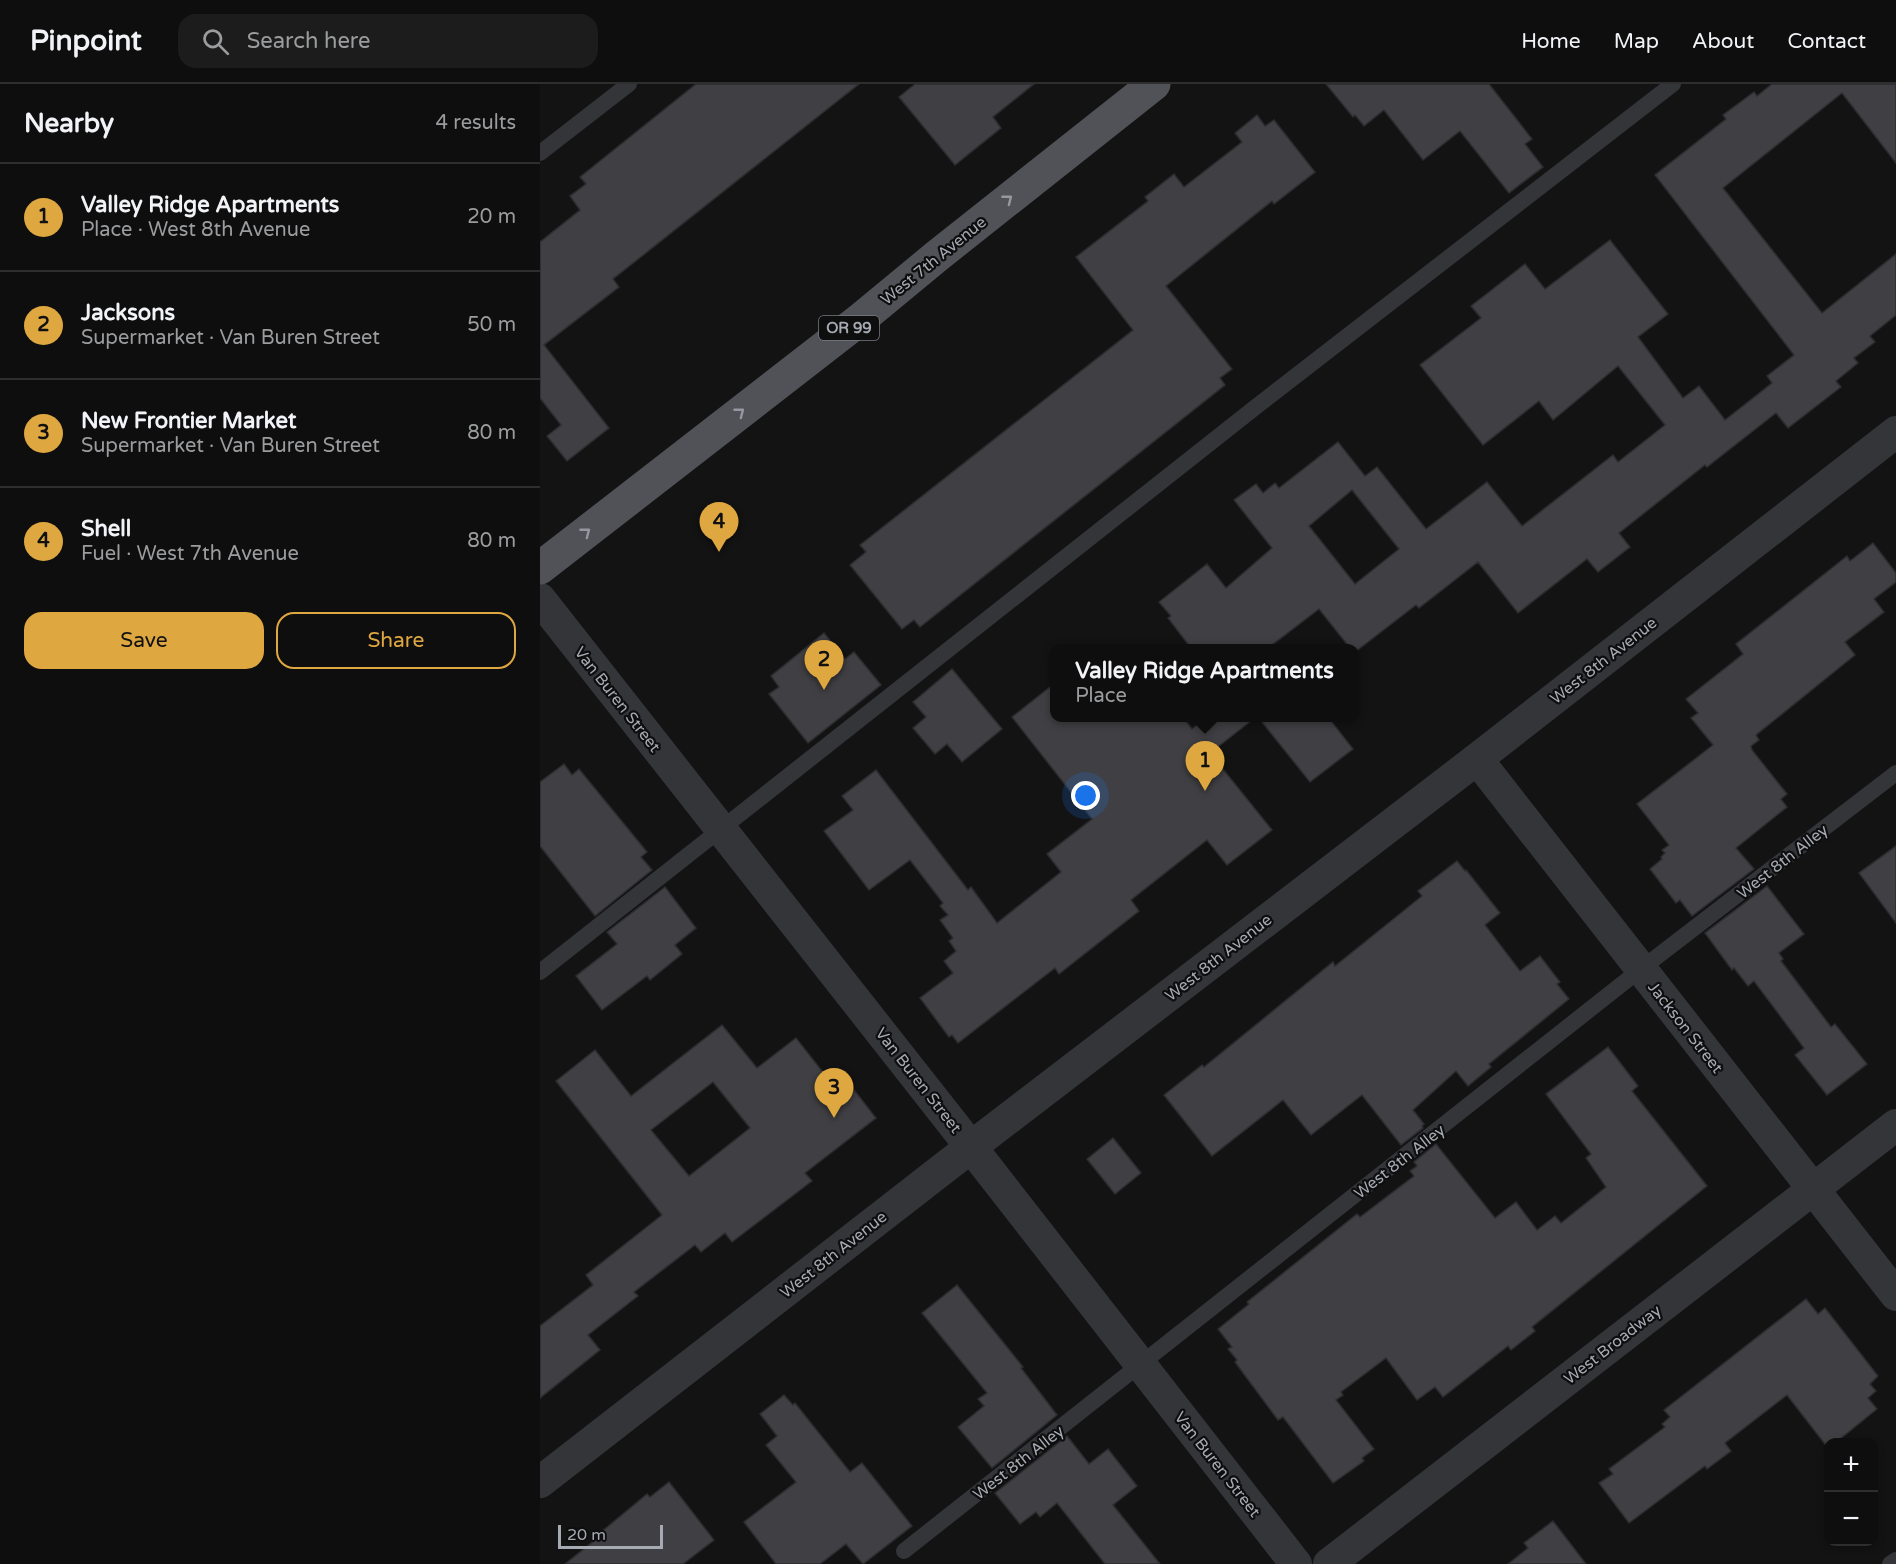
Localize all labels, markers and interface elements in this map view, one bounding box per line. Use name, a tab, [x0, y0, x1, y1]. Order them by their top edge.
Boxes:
search box	[178, 14, 598, 68]
text: Pinpoint	[30, 24, 142, 58]
icon: search	[199, 25, 232, 58]
text: Search here	[247, 28, 370, 54]
text: Home	[1521, 29, 1581, 54]
text: Map	[1614, 29, 1659, 54]
text: About	[1692, 29, 1754, 54]
text: Contact	[1787, 29, 1866, 54]
text: Nearby	[24, 108, 114, 139]
text: 4 results	[436, 111, 516, 135]
text: Valley Ridge Apartments	[81, 192, 339, 218]
one-way arrow	[1001, 196, 1012, 207]
text: 1	[37, 205, 50, 229]
text: 20 m	[467, 205, 516, 229]
street label: West 7th Avenue	[877, 212, 990, 309]
text: Place · West 8th Avenue	[81, 218, 310, 242]
text: Jacksons	[81, 300, 175, 326]
text: 2	[37, 313, 50, 337]
text: 50 m	[467, 313, 516, 337]
road number: OR 99	[819, 316, 879, 340]
text: Supermarket · Van Buren Street	[81, 326, 380, 350]
text: New Frontier Market	[81, 408, 296, 434]
one-way arrow	[733, 409, 744, 420]
text: 3	[37, 421, 50, 445]
text: 80 m	[467, 421, 516, 445]
text: Supermarket · Van Buren Street	[81, 434, 380, 458]
pin: 4	[700, 502, 738, 552]
text: Shell	[81, 516, 131, 542]
one-way arrow	[579, 528, 590, 539]
text: 4	[37, 529, 50, 553]
text: 80 m	[467, 529, 516, 553]
text: Fuel · West 7th Avenue	[81, 542, 299, 566]
button: Save	[24, 612, 264, 669]
button: Share	[276, 612, 516, 669]
street label: West 8th Avenue	[1546, 613, 1661, 709]
pin: 2	[804, 640, 844, 690]
street label: Van Buren Street	[570, 643, 665, 756]
popup	[1050, 644, 1359, 722]
text: Valley Ridge Apartments	[1075, 658, 1334, 684]
text: Place	[1075, 684, 1127, 708]
pin: 1	[1186, 742, 1224, 791]
your location	[1071, 781, 1100, 810]
street label: West 8th Alley	[1733, 820, 1832, 903]
street label: West 8th Avenue	[1161, 910, 1276, 1006]
street label: Jackson Street	[1643, 978, 1727, 1077]
street label: Van Buren Street	[871, 1024, 966, 1137]
pin: 3	[814, 1068, 854, 1118]
street label: West 8th Alley	[1350, 1120, 1449, 1203]
street label: West 8th Avenue	[776, 1207, 891, 1303]
street label: West Broadway	[1560, 1300, 1666, 1389]
street label: Van Buren Street	[1170, 1408, 1265, 1521]
street label: West 8th Alley	[969, 1421, 1068, 1504]
map controls	[1824, 1438, 1878, 1546]
button: +	[1824, 1438, 1878, 1492]
button: −	[1824, 1492, 1878, 1546]
scale bar	[558, 1522, 663, 1550]
text: 20 m	[567, 1525, 606, 1545]

